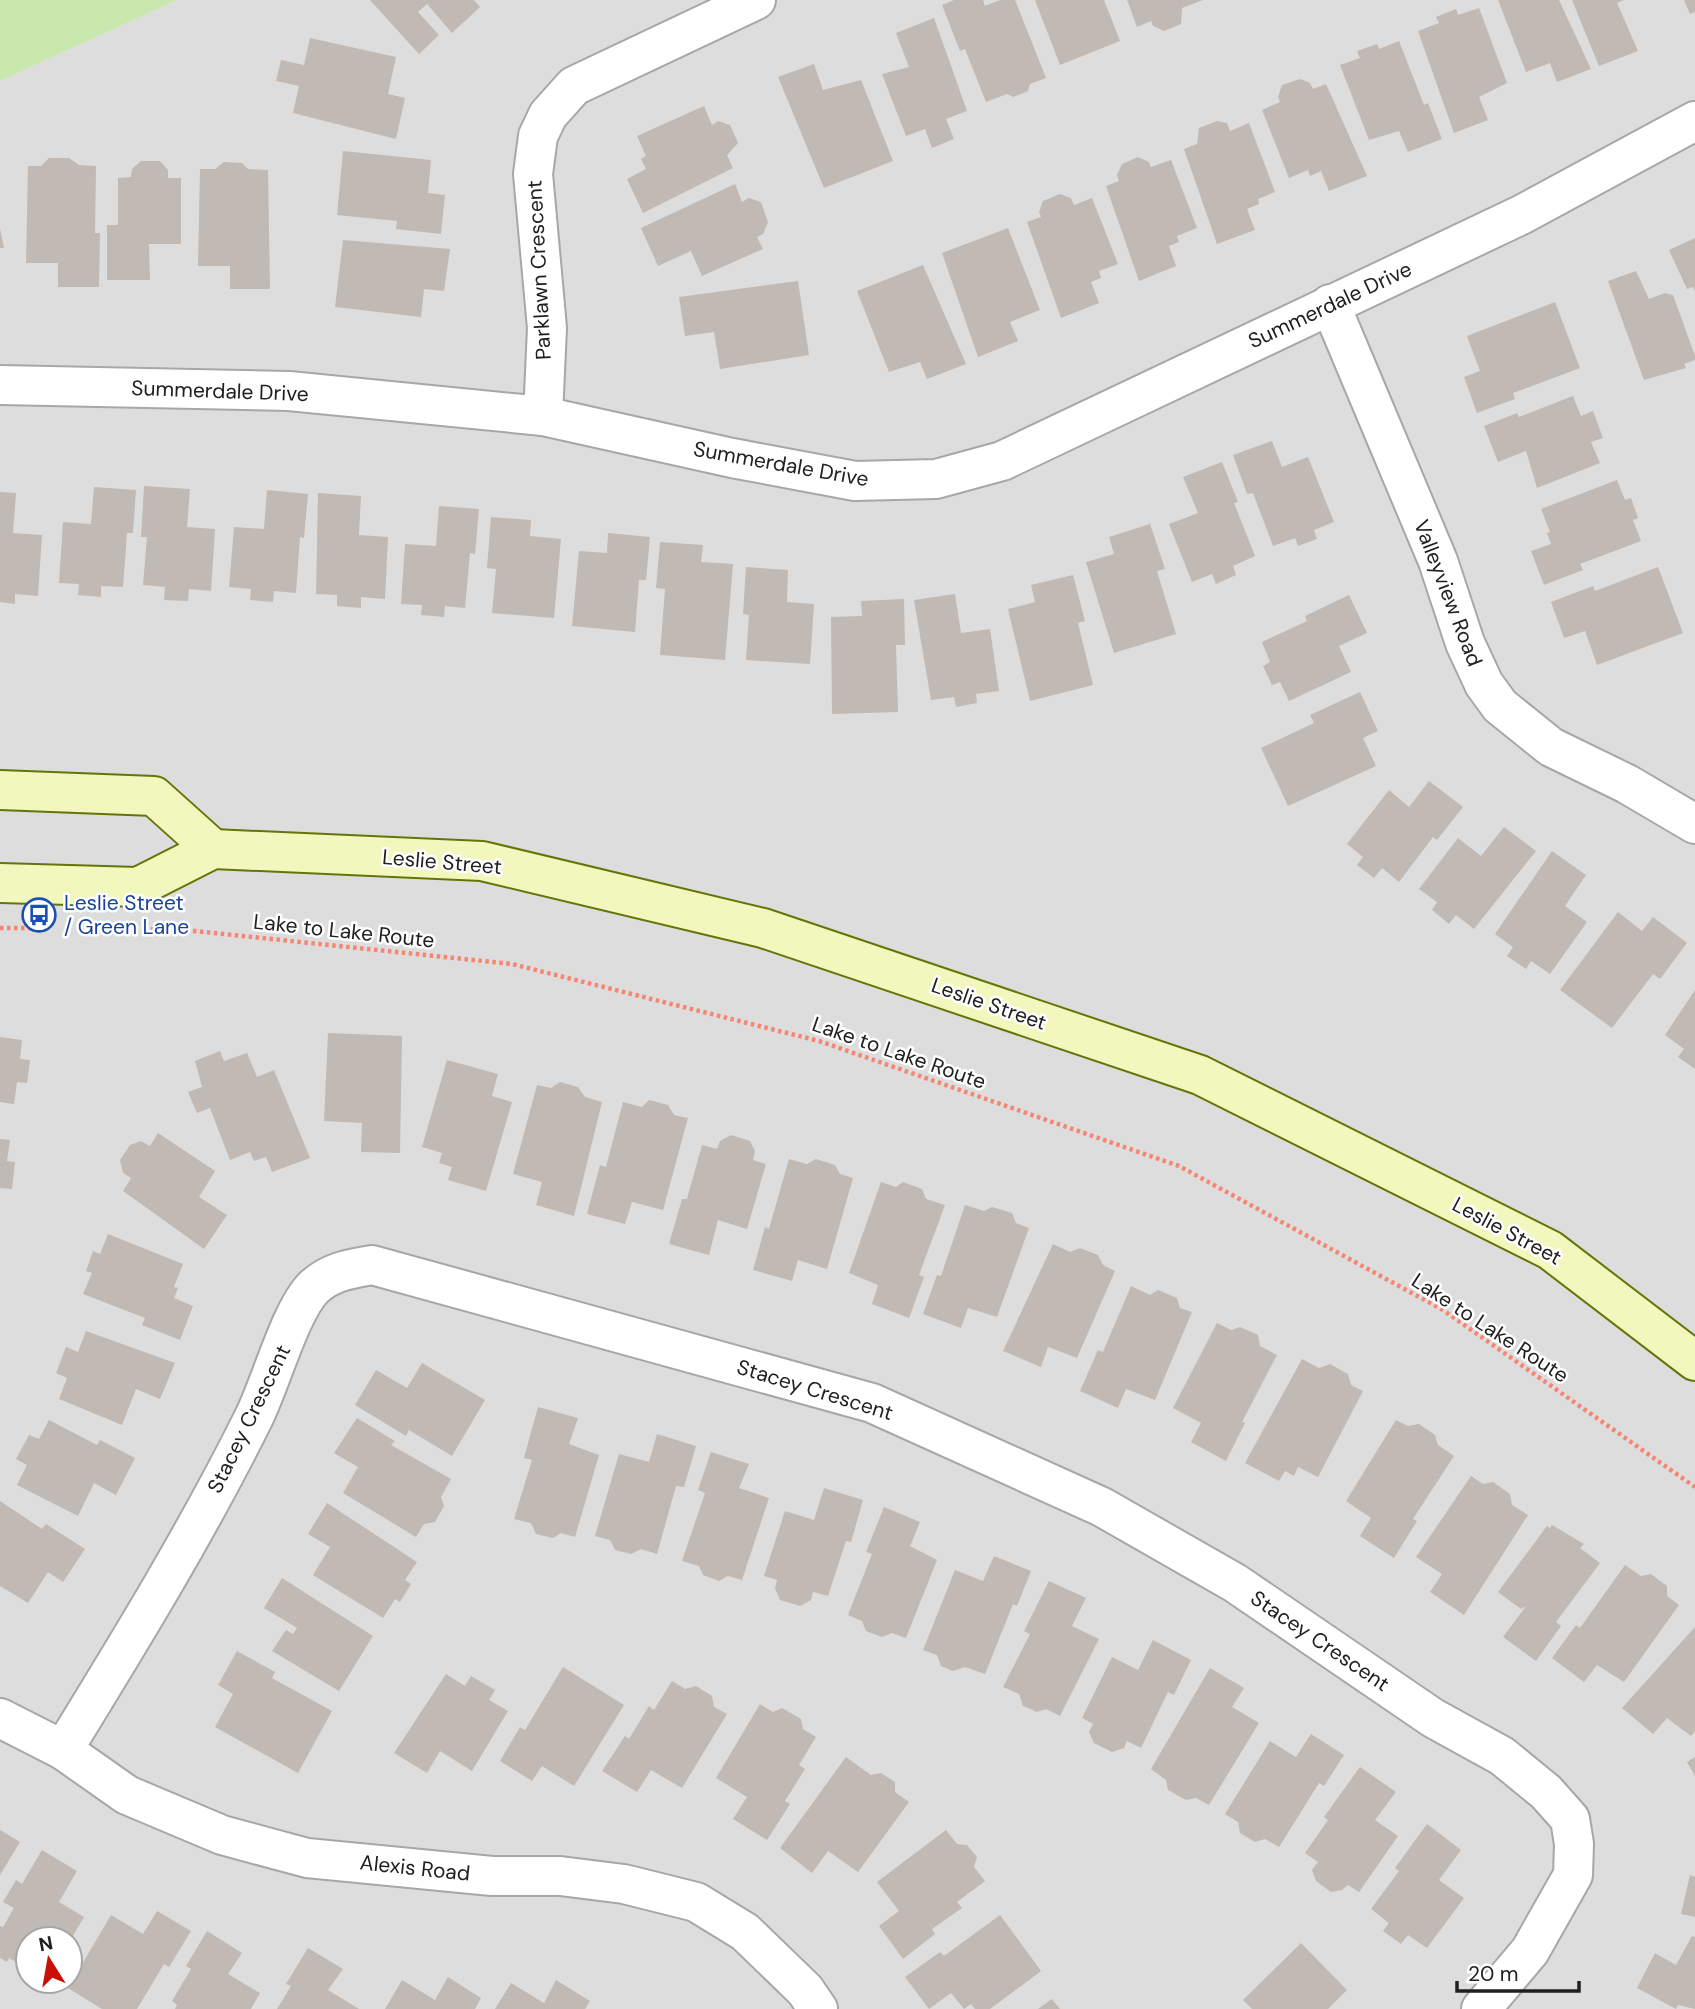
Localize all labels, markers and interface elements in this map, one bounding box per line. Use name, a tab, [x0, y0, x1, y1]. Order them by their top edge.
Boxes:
street label: Parklawn Crescent	[520, 179, 558, 361]
street label: Summerdale Drive	[1244, 255, 1416, 355]
street label: Summerdale Drive	[131, 374, 309, 408]
street label: Summerdale Drive	[691, 435, 871, 493]
street label: Valleyview Road	[1407, 516, 1489, 670]
street label: Leslie Street	[381, 843, 503, 881]
place label: Leslie Street / Green Lane	[64, 889, 189, 941]
bus stop icon: Leslie Street / Green Lane	[20, 896, 58, 934]
street label: Lake to Lake Route	[252, 908, 436, 954]
street label: Leslie Street	[928, 971, 1050, 1037]
street label: Lake to Lake Route	[808, 1010, 990, 1096]
street label: Leslie Street	[1448, 1191, 1566, 1271]
street label: Lake to Lake Route	[1406, 1267, 1574, 1389]
street label: Stacey Crescent	[201, 1340, 297, 1498]
street label: Stacey Crescent	[734, 1353, 896, 1427]
street label: Stacey Crescent	[1245, 1584, 1395, 1698]
street label: Alexis Road	[359, 1848, 471, 1888]
north arrow	[14, 1925, 84, 1995]
text: N	[37, 1930, 55, 1957]
scale bar	[1457, 1950, 1580, 1994]
text: 20 m	[1468, 1960, 1519, 1988]

